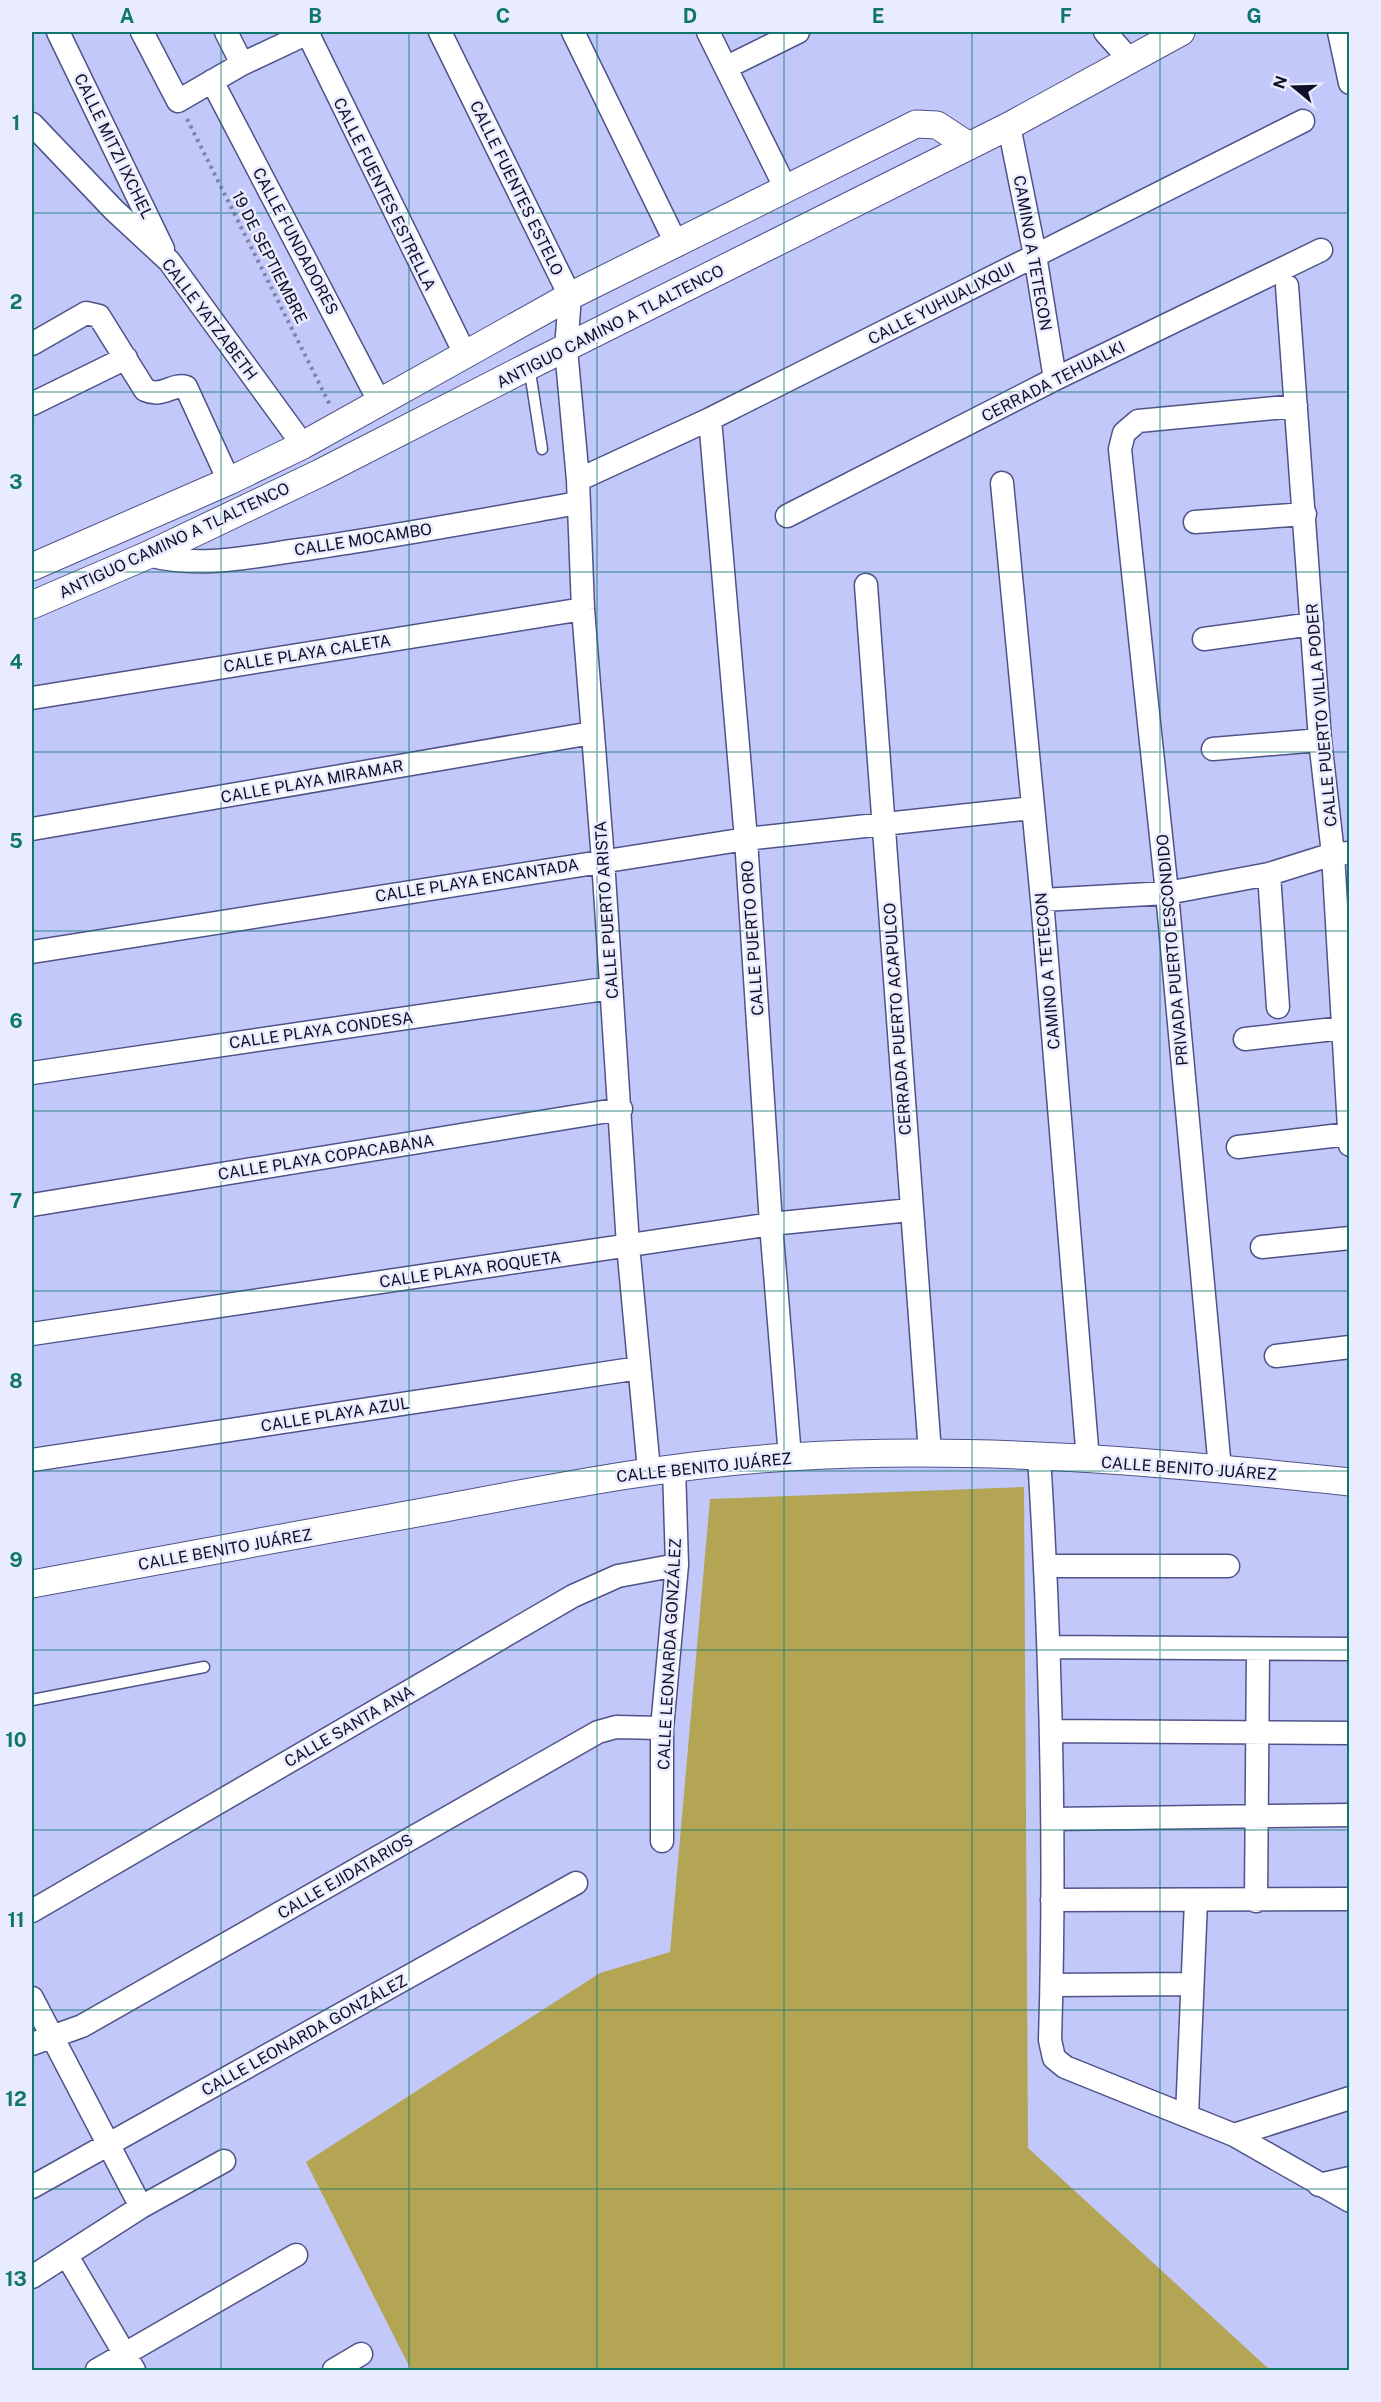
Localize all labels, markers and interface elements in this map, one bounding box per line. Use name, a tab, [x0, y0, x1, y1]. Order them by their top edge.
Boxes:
text: A	[120, 4, 134, 28]
text: B	[308, 4, 322, 28]
text: C	[496, 4, 510, 28]
text: D	[683, 4, 697, 28]
text: E	[872, 4, 884, 28]
text: F	[1060, 4, 1072, 28]
text: G	[1246, 4, 1262, 28]
north arrow	[1264, 57, 1324, 117]
street label: CALLE MITZI IXCHEL	[70, 71, 157, 222]
text: N	[1269, 73, 1291, 91]
street label: CALLE FUENTES ESTRELLA	[329, 95, 440, 294]
street label: CALLE FUENTES ESTELO	[466, 98, 567, 279]
text: 1	[12, 111, 20, 135]
street label: CALLE FUNDADORES	[249, 165, 342, 318]
street label: CAMINO A TETECON	[1009, 174, 1056, 332]
street label: 19 DE SEPTIEMBRE	[228, 188, 311, 327]
street label: CALLE YATZABETH	[158, 255, 261, 384]
street label: CALLE YUHUALIXQUI	[865, 258, 1018, 349]
street label: ANTIGUO CAMINO A TLALTENCO	[494, 261, 727, 392]
text: 2	[10, 290, 22, 314]
street label: CERRADA TEHUALKI	[978, 337, 1128, 426]
text: 3	[9, 470, 23, 494]
street label: ANTIGUO CAMINO A TLALTENCO	[56, 479, 293, 602]
street label: CALLE MOCAMBO	[293, 519, 433, 560]
street label: CALLE PUERTO VILLA PODER	[1302, 602, 1341, 828]
street label: CALLE PLAYA CALETA	[222, 631, 392, 676]
text: 4	[9, 650, 23, 674]
street label: CALLE PLAYA MIRAMAR	[219, 756, 405, 807]
street label: CALLE PUERTO ARISTA	[591, 820, 622, 1000]
text: 5	[9, 829, 23, 853]
street label: PRIVADA PUERTO ESCONDIDO	[1153, 833, 1192, 1067]
street label: CALLE PLAYA ENCANTADA	[374, 855, 580, 906]
street label: CALLE PUERTO ORO	[738, 860, 767, 1016]
street label: CAMINO A TETECON	[1031, 892, 1064, 1050]
street label: CERRADA PUERTO ACAPULCO	[880, 902, 915, 1136]
street label: CALLE PLAYA CONDESA	[228, 1008, 414, 1053]
text: 6	[9, 1009, 23, 1033]
street label: CALLE PLAYA COPACABANA	[217, 1131, 435, 1184]
text: 7	[10, 1189, 22, 1213]
street label: CALLE PLAYA ROQUETA	[378, 1247, 562, 1292]
text: 8	[9, 1369, 23, 1393]
street label: CALLE PLAYA AZUL	[259, 1393, 411, 1436]
street label: CALLE BENITO JUÁREZ	[615, 1448, 793, 1486]
street label: CALLE BENITO JUÁREZ	[1100, 1452, 1278, 1484]
street label: CALLE BENITO JUÁREZ	[137, 1524, 313, 1574]
street label: CALLE LEONARDA GONZÁLEZ	[653, 1538, 685, 1770]
text: 9	[9, 1548, 23, 1572]
street label: CALLE SANTA ANA	[281, 1682, 417, 1771]
text: 10	[5, 1728, 27, 1752]
street label: CALLE EJIDATARIOS	[274, 1830, 416, 1923]
text: 11	[7, 1908, 25, 1932]
street label: CALLE LEONARDA GONZÁLEZ	[198, 1970, 410, 2100]
text: 12	[5, 2087, 27, 2111]
text: 13	[5, 2267, 27, 2291]

